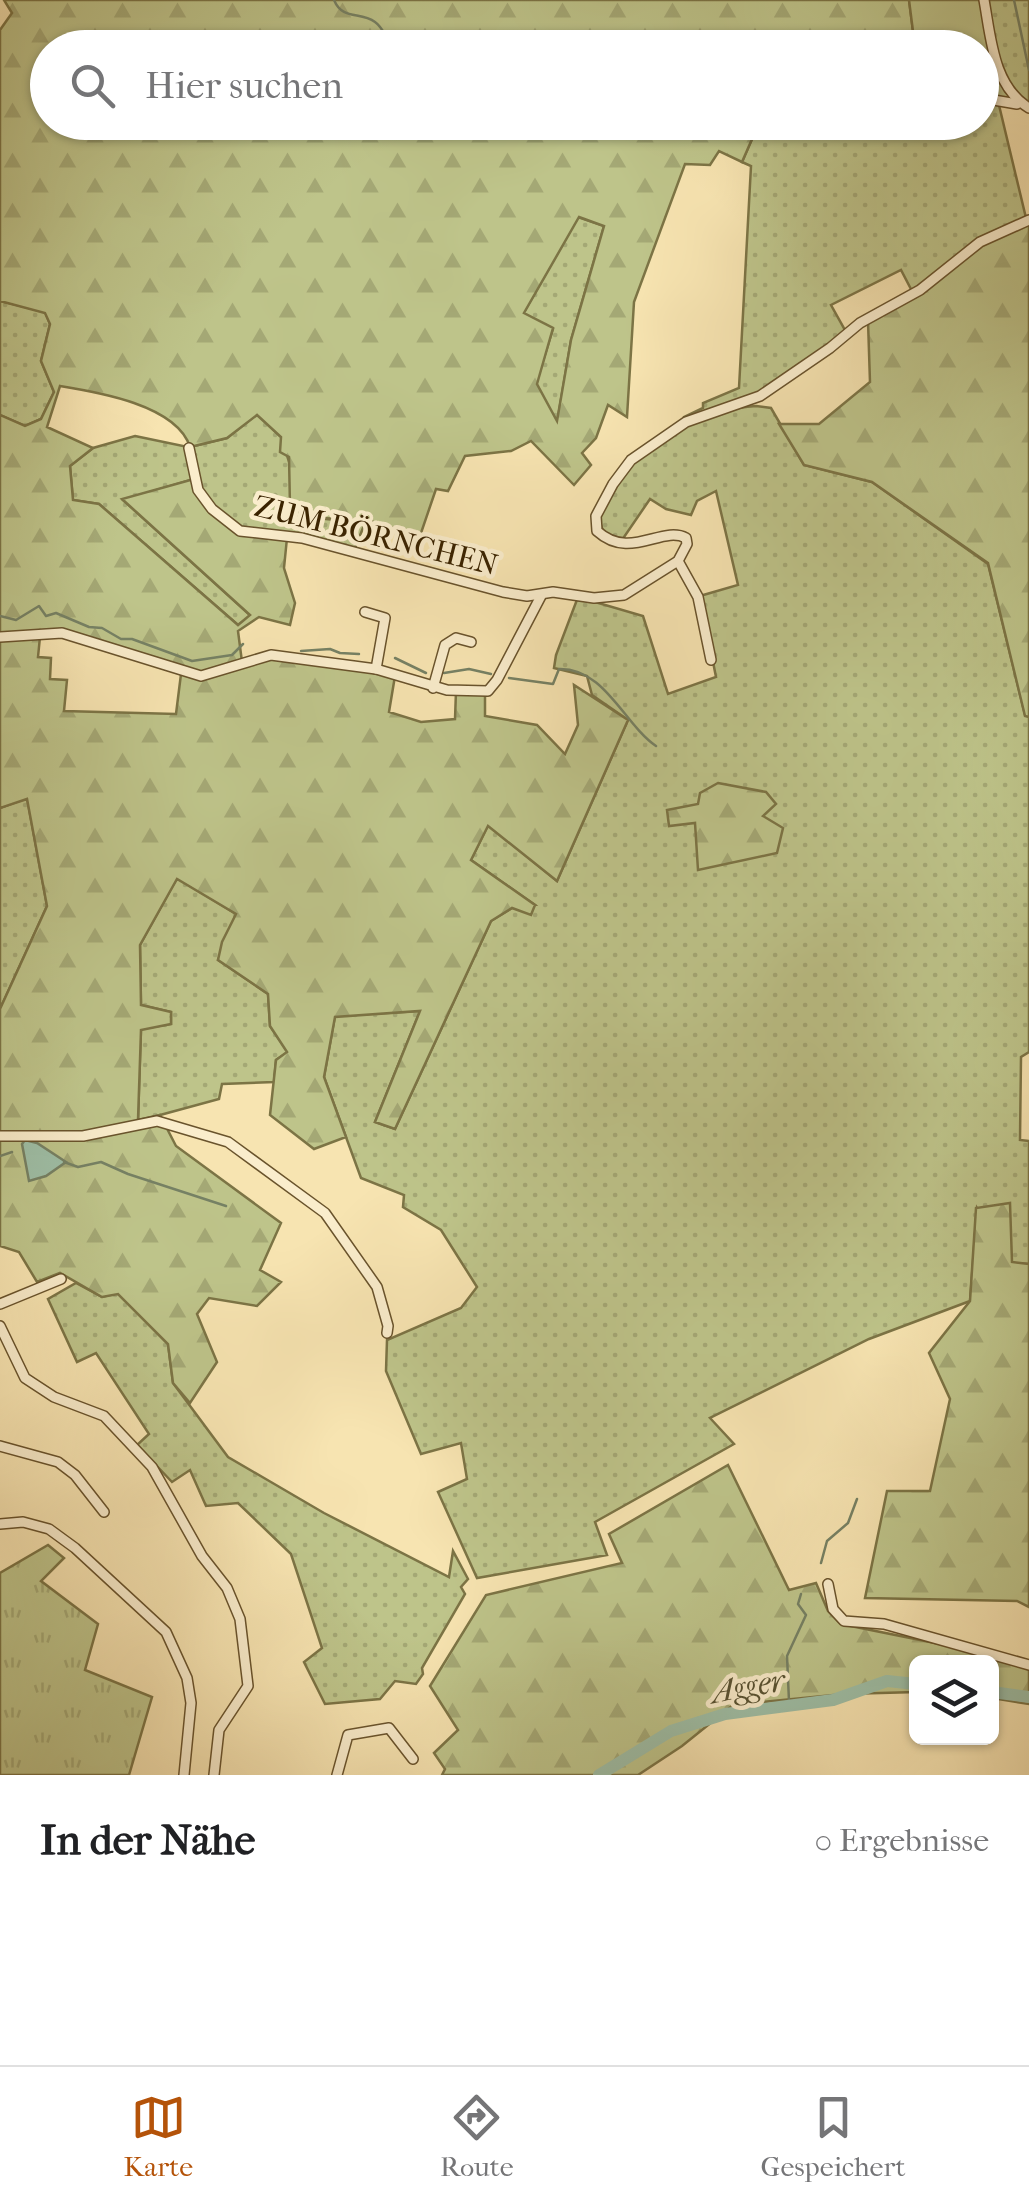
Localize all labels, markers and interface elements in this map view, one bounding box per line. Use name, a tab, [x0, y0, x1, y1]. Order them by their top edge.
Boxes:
search box	[30, 30, 999, 140]
icon: search	[65, 58, 120, 113]
text: Hier suchen	[145, 63, 343, 108]
street label: ZUM BÖRNCHEN	[251, 489, 502, 583]
map controls	[909, 1655, 999, 1745]
button: layers	[909, 1655, 999, 1745]
water label: Agger	[704, 1661, 790, 1711]
text: In der Nähe	[40, 1816, 255, 1865]
text: 0 Ergebnisse	[814, 1822, 989, 1859]
tab: Karte	[124, 2090, 193, 2183]
tab: Route	[440, 2090, 514, 2183]
tab: Gespeichert	[761, 2090, 905, 2183]

